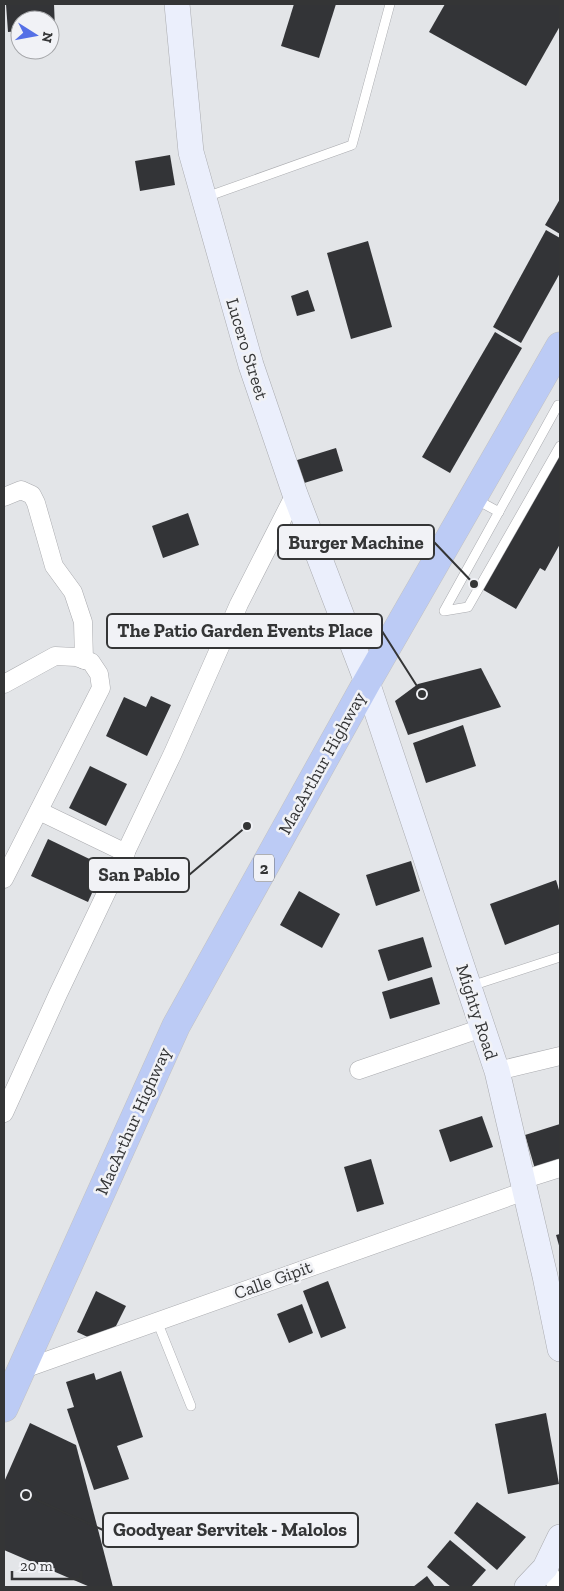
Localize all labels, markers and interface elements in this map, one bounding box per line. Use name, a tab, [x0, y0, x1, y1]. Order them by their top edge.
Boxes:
north arrow	[10, 10, 60, 60]
text: N	[38, 31, 57, 45]
street label: Lucero Street	[221, 296, 273, 403]
callout: Burger Machine	[278, 525, 434, 559]
text: Burger Machine	[288, 531, 424, 554]
callout: The Patio Garden Events Place	[107, 614, 382, 648]
text: The Patio Garden Events Place	[117, 619, 373, 642]
street label: MacArthur Highway	[274, 687, 371, 838]
road number: 2	[254, 854, 274, 881]
callout: San Pablo	[88, 858, 189, 892]
text: San Pablo	[98, 863, 180, 886]
street label: Mighty Road	[451, 961, 503, 1063]
street label: MacArthur Highway	[91, 1043, 176, 1198]
street label: Calle Gipit	[231, 1256, 315, 1304]
callout: Goodyear Servitek - Malolos	[103, 1513, 358, 1547]
text: Goodyear Servitek - Malolos	[113, 1518, 347, 1541]
scale bar	[12, 1548, 81, 1580]
text: 20 m	[20, 1557, 53, 1575]

